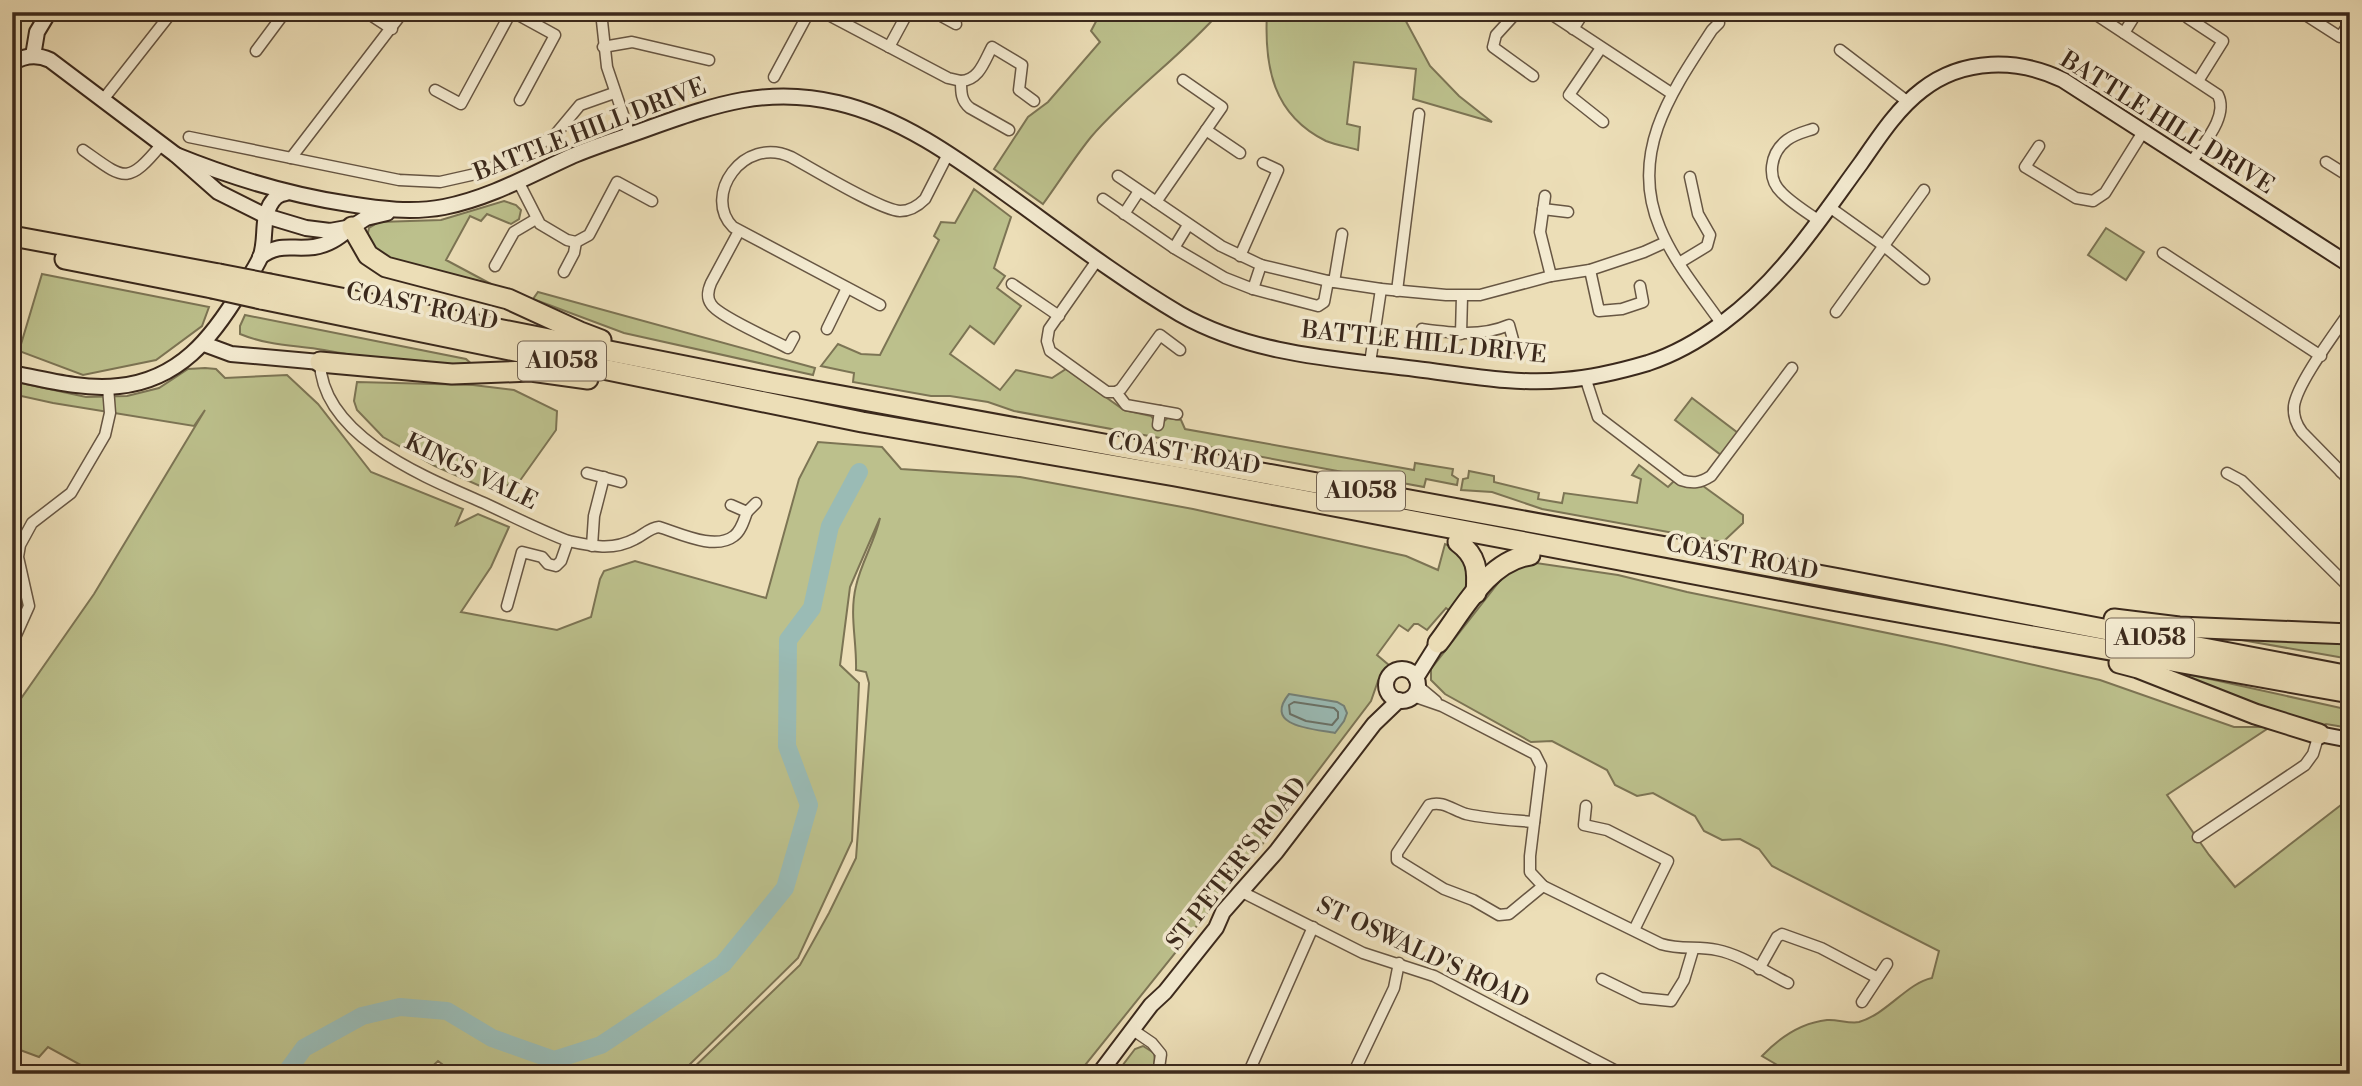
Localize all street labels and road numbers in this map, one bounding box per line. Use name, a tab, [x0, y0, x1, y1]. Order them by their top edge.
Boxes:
street label: BATTLE HILL DRIVE	[2054, 44, 2279, 201]
street label: BATTLE HILL DRIVE	[469, 72, 710, 189]
street label: COAST ROAD	[343, 276, 501, 338]
street label: BATTLE HILL DRIVE	[1299, 315, 1548, 371]
road number: A1058	[518, 342, 606, 380]
street label: COAST ROAD	[1105, 426, 1263, 482]
street label: KINGS VALE	[400, 427, 542, 517]
road number: A1058	[1317, 471, 1405, 510]
street label: COAST ROAD	[1663, 529, 1821, 587]
road number: A1058	[2106, 618, 2194, 658]
street label: ST PETER'S ROAD	[1160, 772, 1314, 956]
street label: ST OSWALD'S ROAD	[1312, 891, 1534, 1015]

